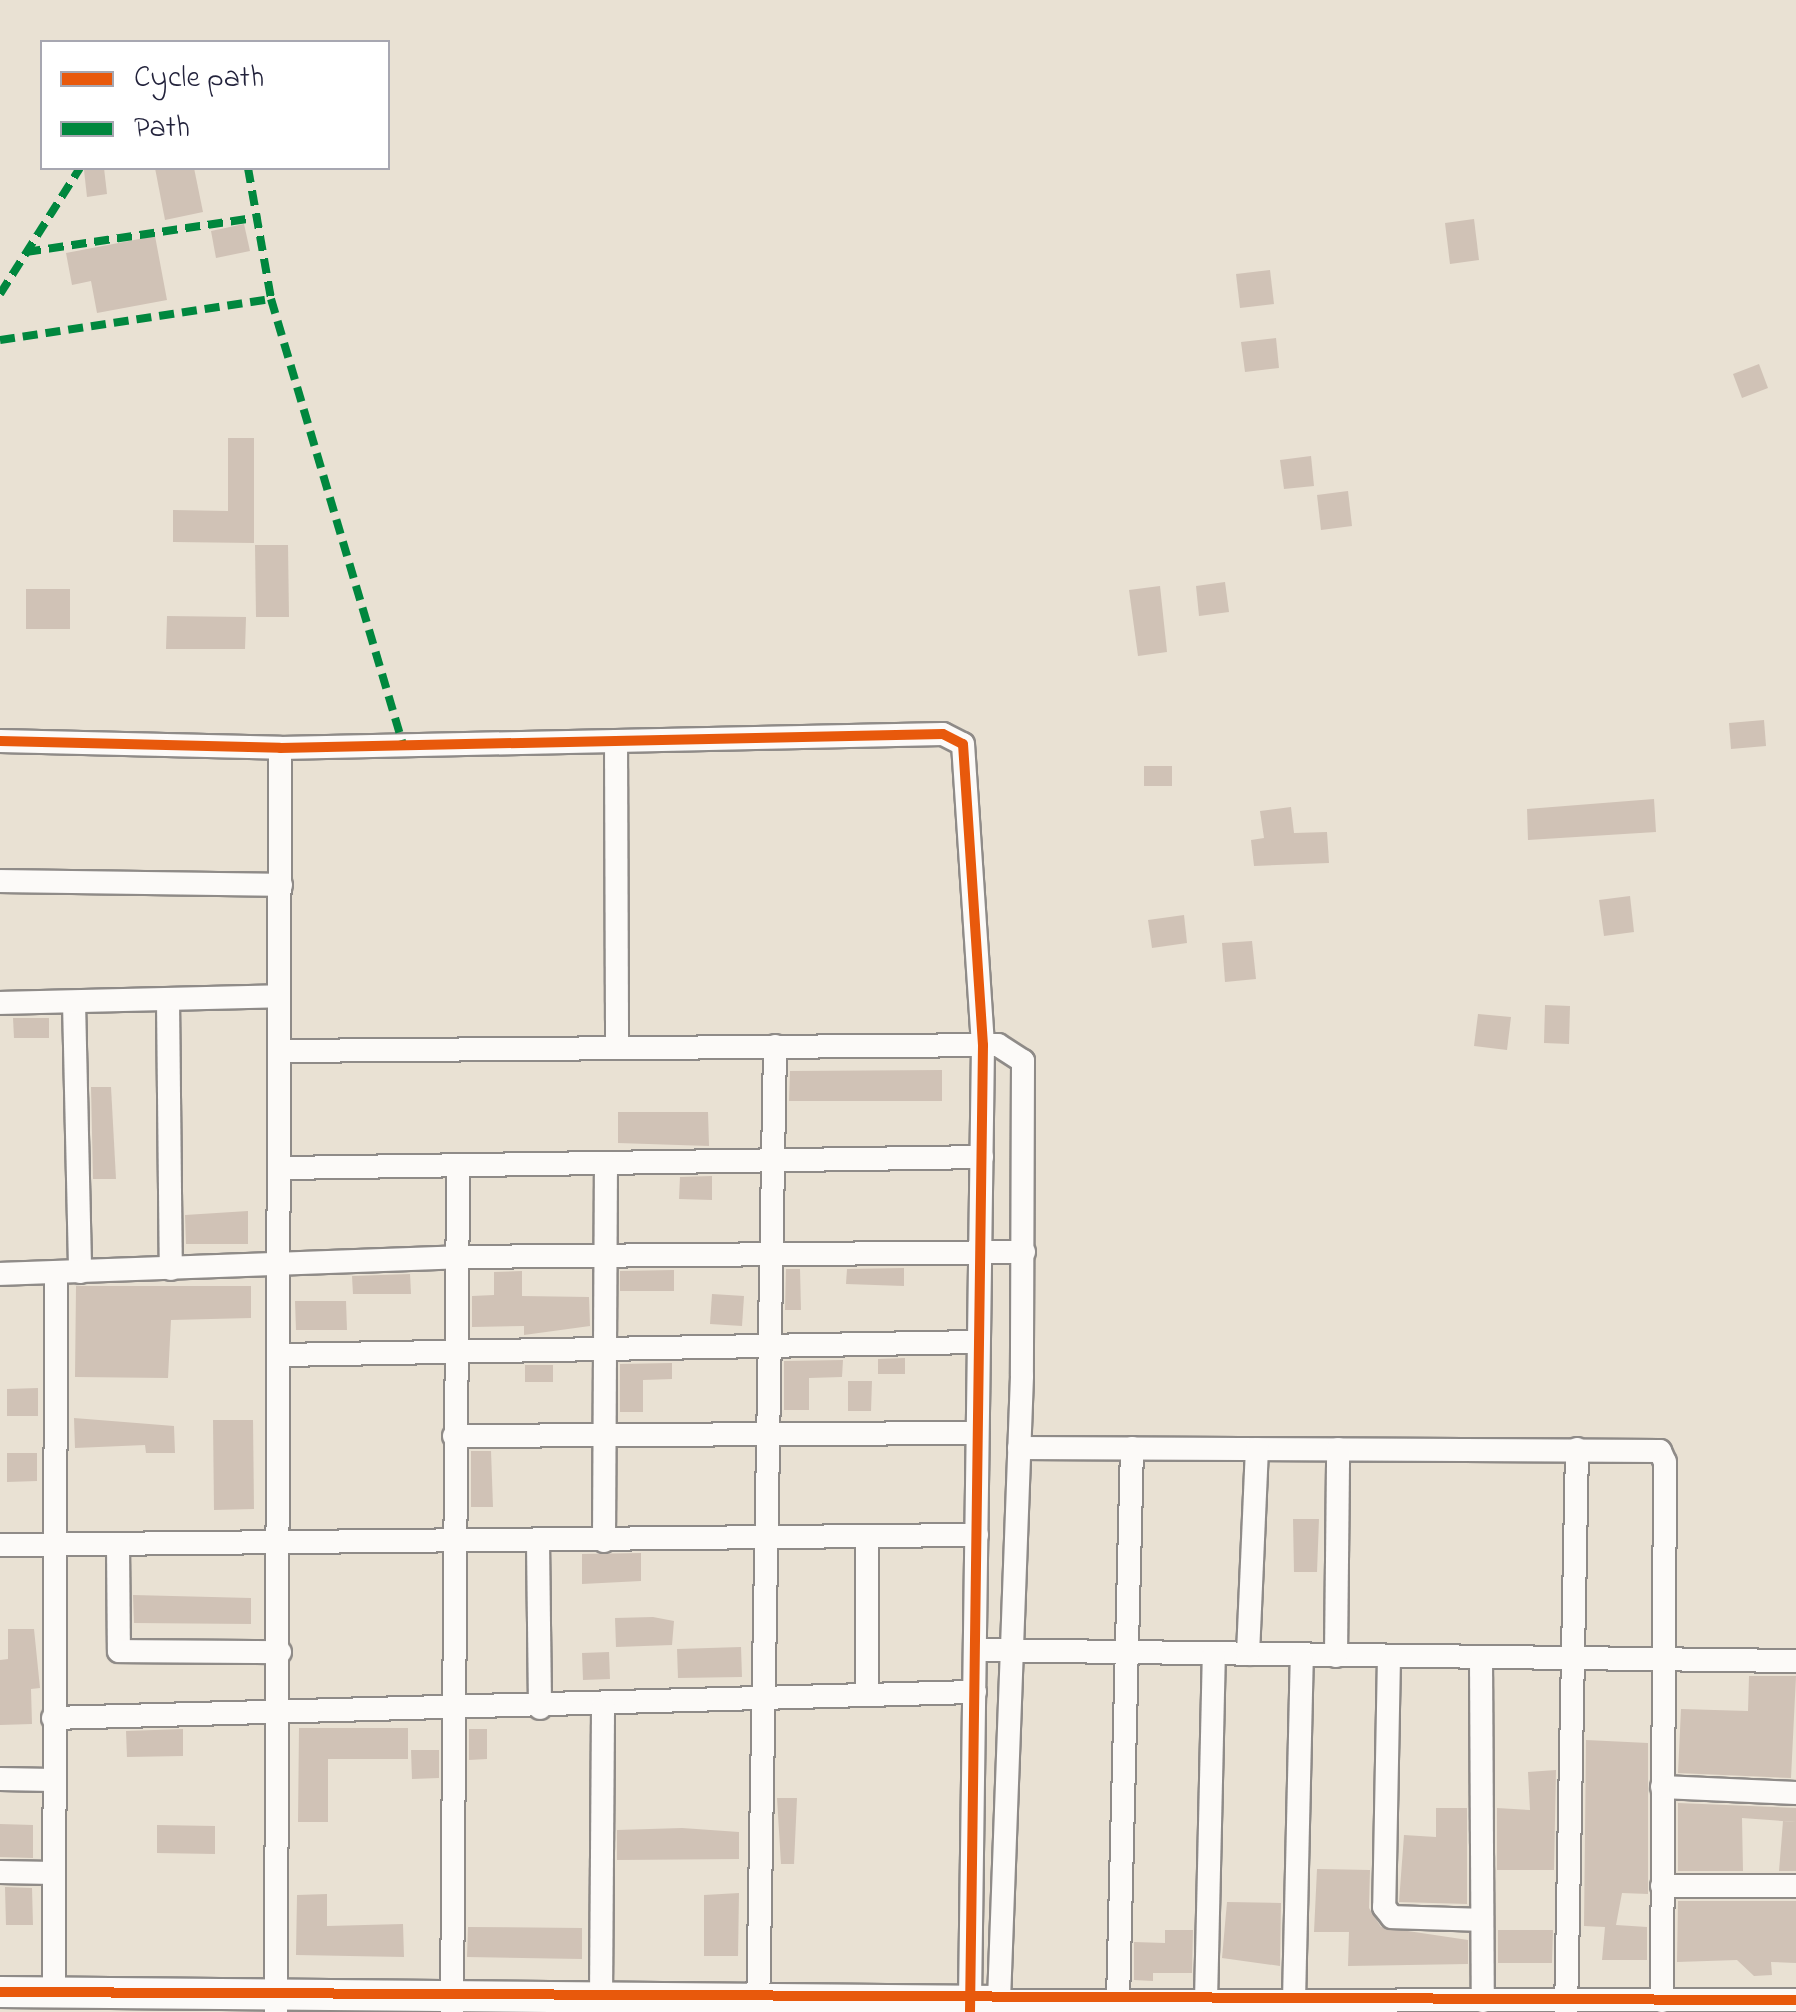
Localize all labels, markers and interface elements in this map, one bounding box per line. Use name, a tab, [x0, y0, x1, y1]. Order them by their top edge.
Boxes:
legend	[40, 40, 390, 170]
text: Cycle path	[134, 57, 264, 101]
text: Path	[134, 107, 190, 151]

